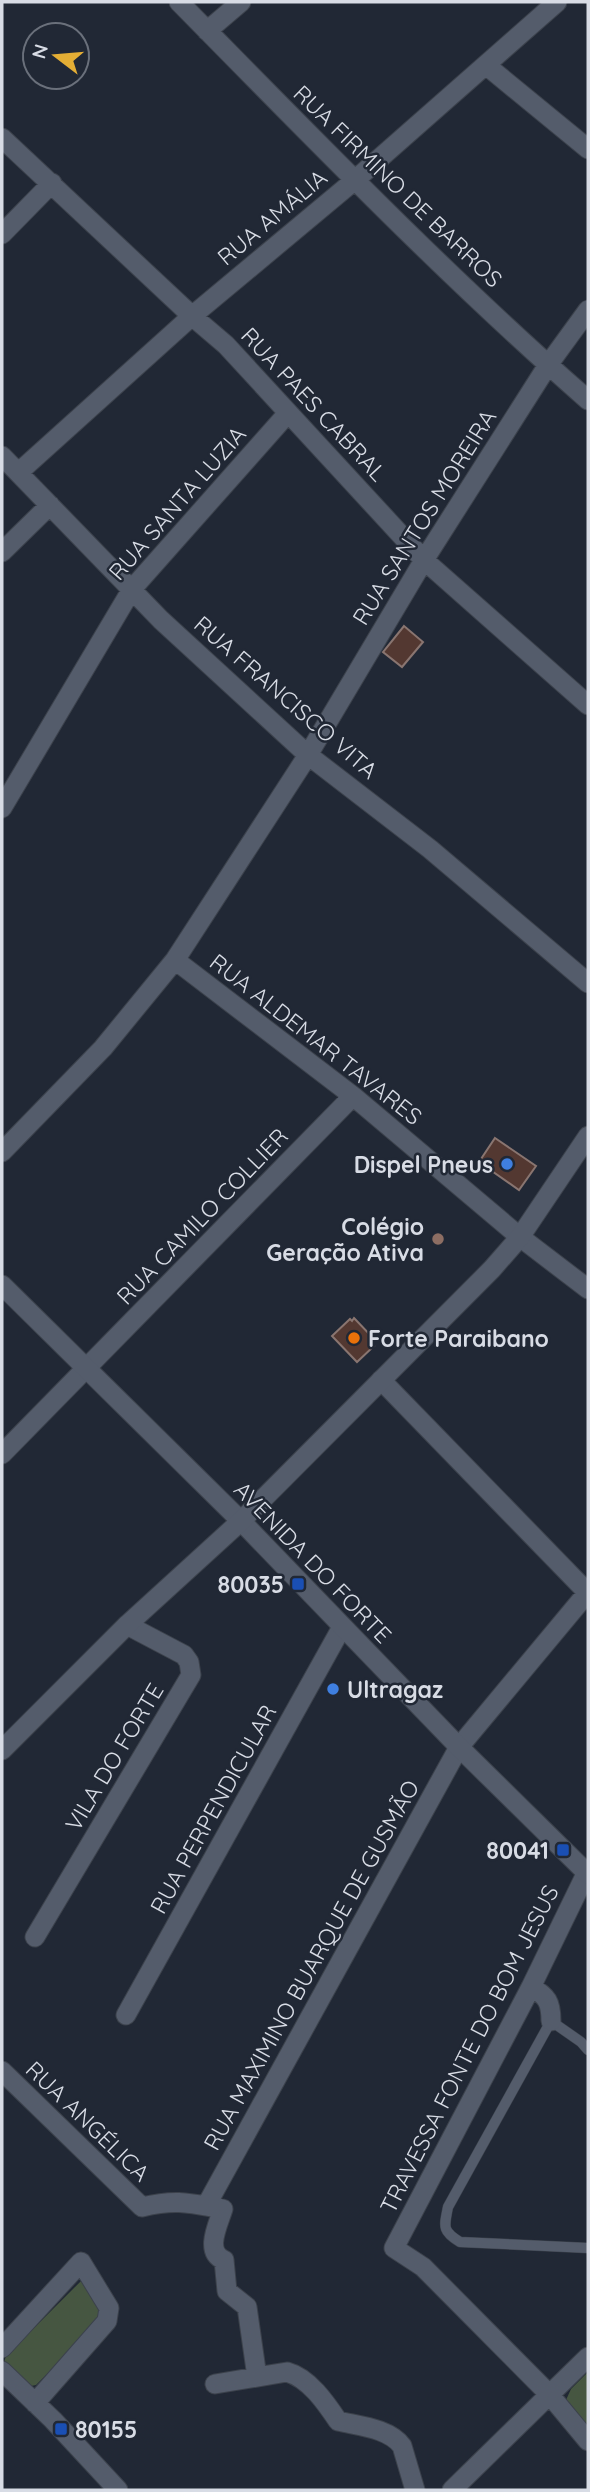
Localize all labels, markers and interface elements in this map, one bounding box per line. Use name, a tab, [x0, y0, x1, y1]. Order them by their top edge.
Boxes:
north arrow	[21, 21, 91, 91]
text: N	[26, 41, 53, 61]
street label: RUA FIRMINO DE BARROS	[288, 79, 508, 293]
street label: RUA AMÁLIA	[211, 163, 333, 271]
street label: RUA PAES CABRAL	[235, 321, 393, 487]
street label: RUA SANTOS MOREIRA	[346, 404, 502, 630]
street label: RUA SANTA LUZIA	[102, 420, 252, 586]
street label: RUA FRANCISCO VITA	[188, 609, 384, 785]
street label: RUA ALDEMAR TAVARES	[204, 947, 428, 1131]
street label: RUA CAMILO COLLIER	[110, 1122, 294, 1310]
place label: Dispel Pneus	[354, 1150, 493, 1179]
marker: Dispel Pneus	[499, 1156, 515, 1172]
place label: Colégio Geração Ativa	[266, 1212, 424, 1267]
marker: Colégio Geração Ativa	[430, 1231, 446, 1247]
place label: Forte Paraibano	[368, 1324, 549, 1353]
marker: Forte Paraibano	[346, 1330, 362, 1346]
street label: AVENIDA DO FORTE	[228, 1475, 398, 1649]
place label: 80035	[218, 1570, 284, 1599]
marker: 80035	[290, 1576, 306, 1592]
place label: Ultragaz	[347, 1675, 443, 1704]
street label: VILA DO FORTE	[58, 1678, 170, 1836]
marker: Ultragaz	[325, 1681, 341, 1697]
street label: RUA PERPENDICULAR	[143, 1699, 283, 1919]
street label: RUA MAXIMINO BUARQUE DE GUSMÃO	[197, 1775, 425, 2155]
place label: 80041	[486, 1836, 549, 1865]
marker: 80041	[555, 1842, 571, 1858]
street label: TRAVESSA FONTE DO BOM JESUS	[373, 1880, 565, 2218]
street label: RUA ANGÉLICA	[20, 2055, 156, 2187]
place label: 80155	[75, 2415, 137, 2444]
marker: 80155	[53, 2421, 69, 2437]

